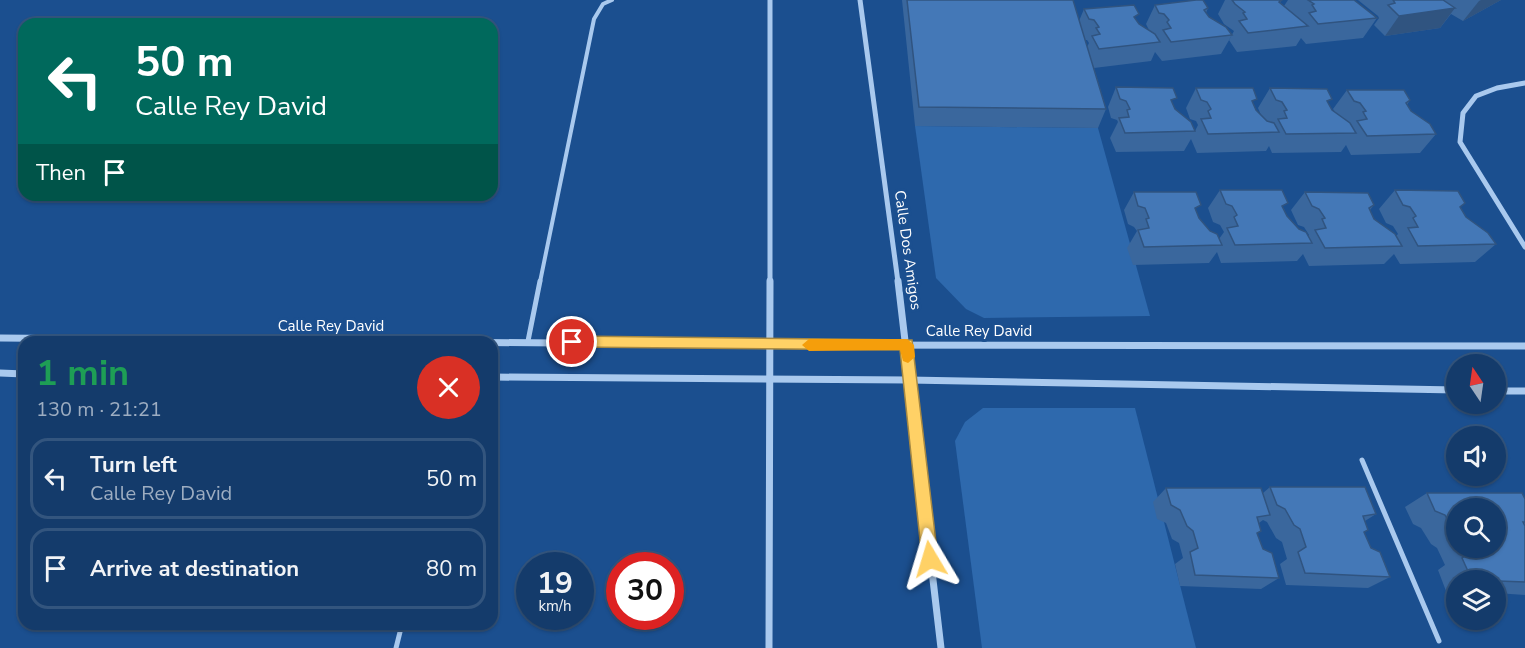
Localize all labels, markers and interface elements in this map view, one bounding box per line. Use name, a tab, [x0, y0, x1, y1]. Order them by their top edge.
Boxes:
text: 50 m	[135, 34, 234, 91]
icon: left	[36, 42, 114, 120]
text: Calle Rey David	[135, 88, 327, 125]
icon: arrive	[98, 156, 131, 189]
text: Then	[36, 158, 86, 188]
street label: Calle Dos Amigos	[890, 189, 926, 311]
street label: Calle Rey David	[278, 316, 384, 336]
pin	[546, 316, 597, 367]
street label: Calle Rey David	[926, 321, 1032, 341]
icon: arrive	[555, 325, 588, 358]
text: 1 min	[36, 349, 129, 398]
north arrow	[1446, 354, 1506, 414]
map controls	[1446, 354, 1506, 630]
button: close	[417, 356, 480, 419]
text: 130 m · 21:21	[36, 396, 162, 423]
button: sound	[1446, 426, 1506, 486]
text: Turn left	[90, 450, 177, 480]
icon: left	[39, 462, 72, 495]
text: 50 m	[426, 464, 477, 494]
text: Calle Rey David	[90, 480, 232, 507]
button: search	[1446, 498, 1506, 558]
position arrow	[898, 527, 962, 591]
icon: arrive	[39, 552, 72, 585]
speed limit sign: 30	[606, 552, 684, 630]
text: Arrive at destination	[90, 554, 299, 584]
text: 80 m	[426, 554, 477, 584]
text: 19	[537, 563, 573, 604]
button: layers	[1446, 570, 1506, 630]
text: km/h	[538, 596, 572, 616]

